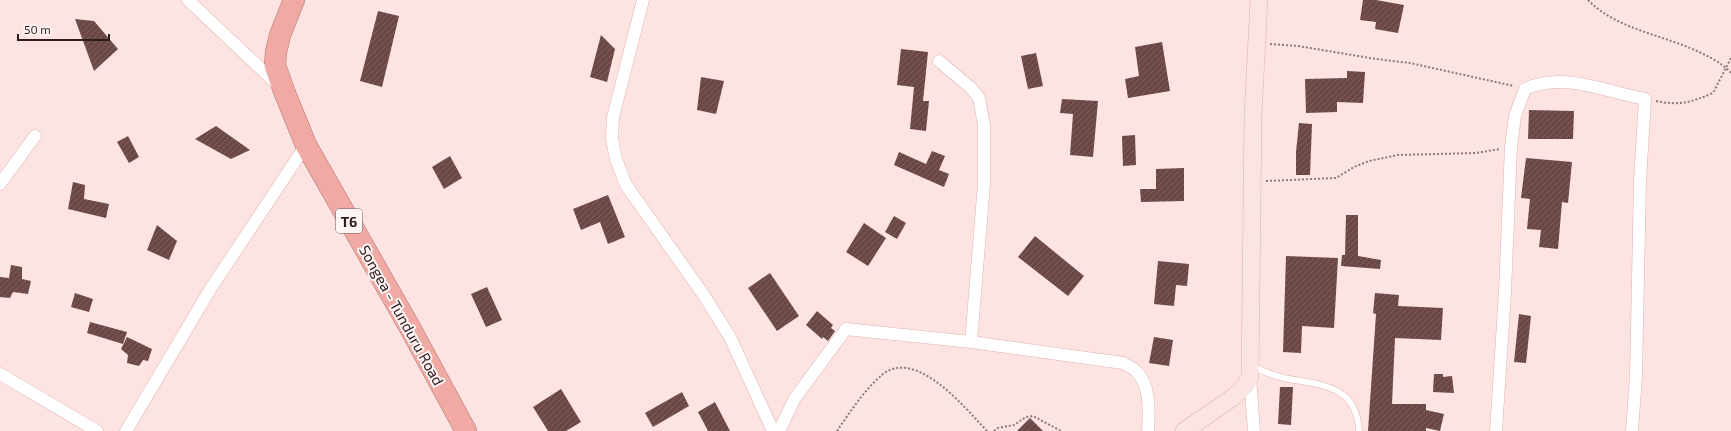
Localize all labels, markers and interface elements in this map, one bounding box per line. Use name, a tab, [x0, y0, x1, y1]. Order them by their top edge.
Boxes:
scale bar	[18, 16, 109, 42]
text: 50 m	[24, 22, 51, 36]
road number: T6	[336, 209, 362, 233]
street label: Songea - Tunduru Road	[356, 242, 448, 388]

